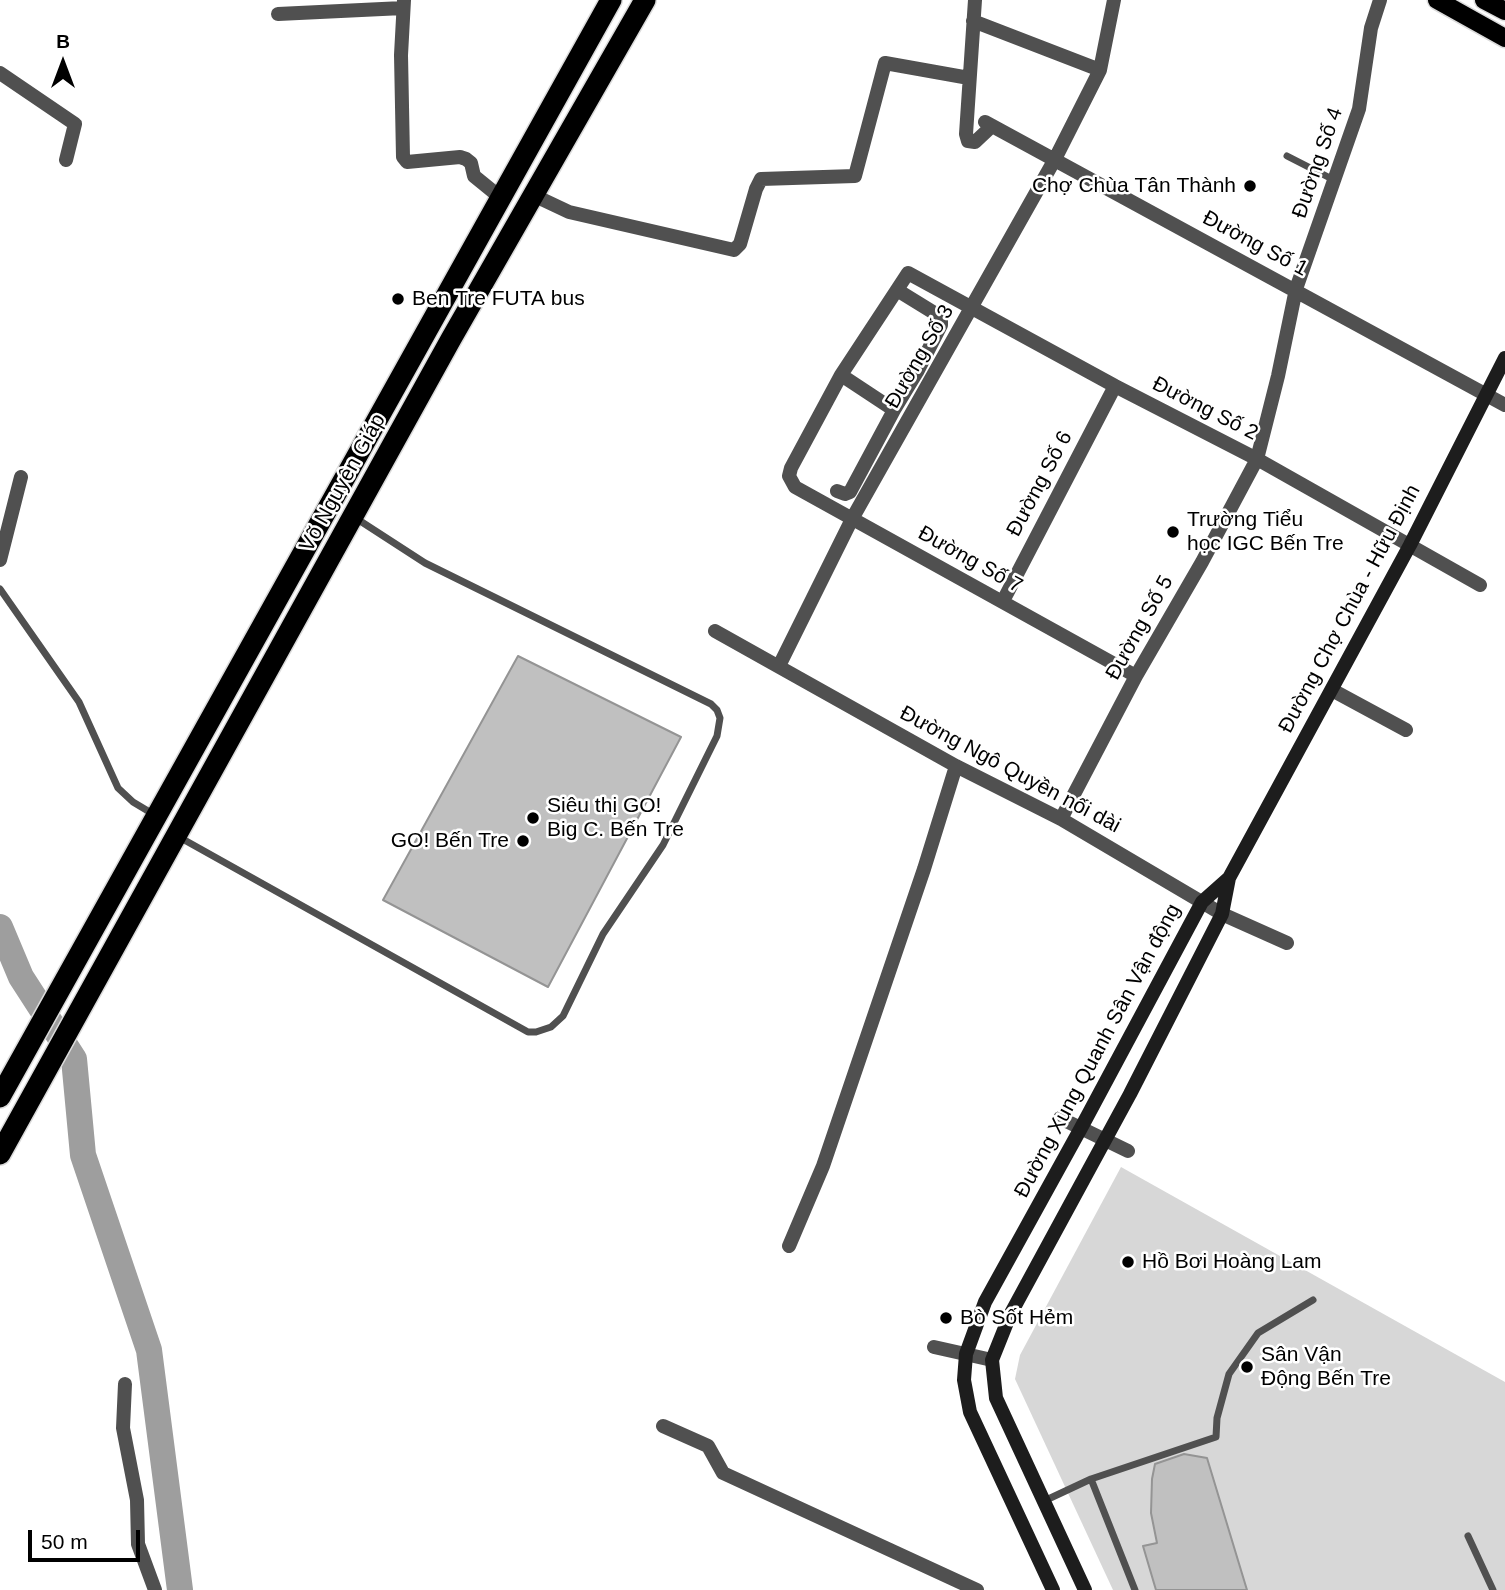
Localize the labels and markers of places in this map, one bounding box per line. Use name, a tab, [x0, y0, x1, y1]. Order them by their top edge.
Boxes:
place label: Chợ Chùa Tân Thành	[1032, 173, 1236, 199]
marker: Chợ Chùa Tân Thành	[1242, 178, 1258, 194]
place label: Ben Tre FUTA bus	[412, 286, 585, 312]
marker: Ben Tre FUTA bus	[390, 291, 406, 307]
place label: Trường Tiểu học IGC Bến Tre	[1187, 507, 1344, 557]
marker: Trường Tiểu học IGC Bến Tre	[1165, 524, 1181, 540]
place label: Siêu thị GO! Big C. Bến Tre	[547, 793, 684, 843]
marker: Siêu thị GO! Big C. Bến Tre	[525, 810, 541, 826]
place label: GO! Bến Tre	[391, 828, 509, 854]
marker: GO! Bến Tre	[515, 833, 531, 849]
place label: Hồ Bơi Hoàng Lam	[1142, 1249, 1322, 1275]
marker: Hồ Bơi Hoàng Lam	[1120, 1254, 1136, 1270]
place label: Bò Sốt Hẻm	[960, 1305, 1073, 1331]
marker: Bò Sốt Hẻm	[938, 1310, 954, 1326]
place label: Sân Vận Động Bến Tre	[1261, 1342, 1391, 1392]
marker: Sân Vận Động Bến Tre	[1239, 1359, 1255, 1375]

